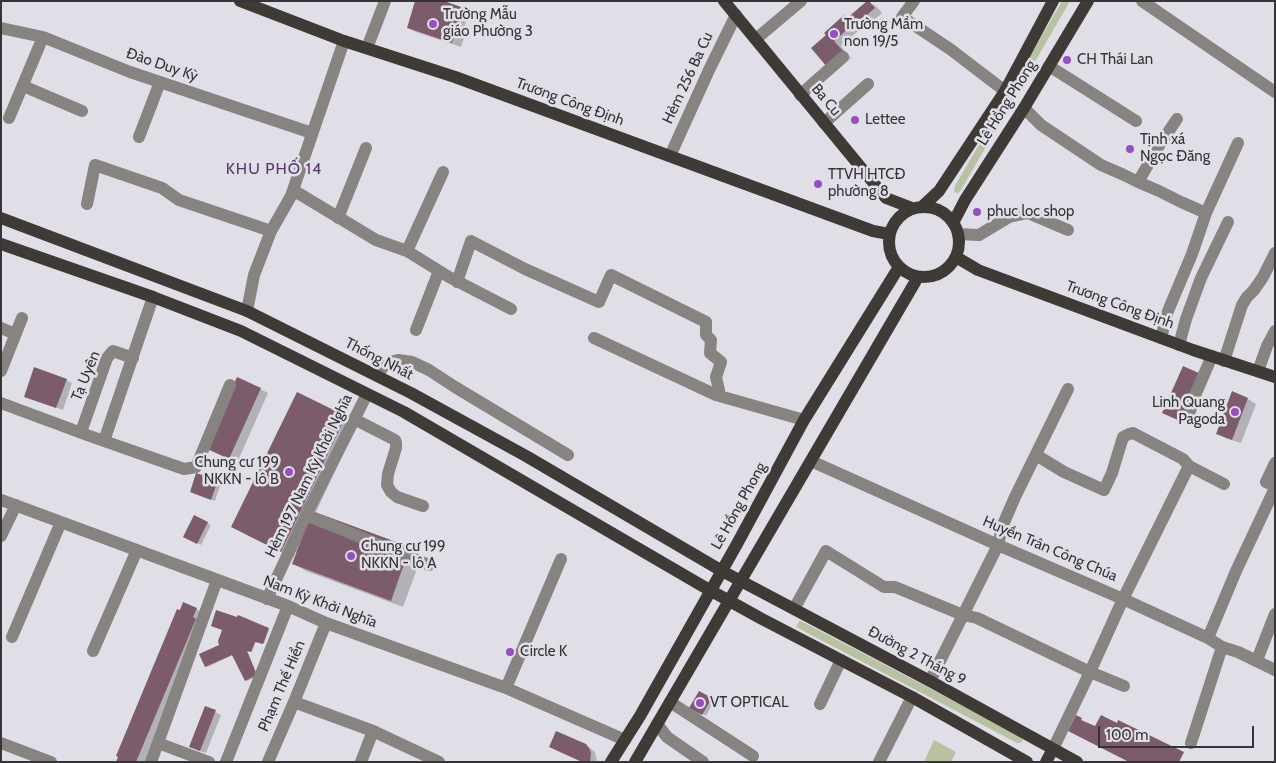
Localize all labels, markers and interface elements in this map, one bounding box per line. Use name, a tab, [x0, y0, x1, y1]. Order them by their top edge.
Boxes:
place label: Trường Mẫu giáo Phường 3	[443, 6, 533, 41]
place label: Trường Mầm non 19/5	[844, 16, 923, 51]
marker: Trường Mẫu giáo Phường 3	[427, 18, 439, 30]
marker: Trường Mầm non 19/5	[828, 28, 840, 40]
street label: Hẻm 256 Ba Cu	[659, 29, 717, 127]
street label: Đào Duy Kỳ	[124, 44, 200, 86]
place label: CH Thái Lan	[1077, 51, 1153, 69]
marker: CH Thái Lan	[1061, 54, 1073, 66]
street label: Lê Hồng Phong	[974, 57, 1040, 149]
street label: Trương Công Định	[513, 74, 627, 130]
street label: Ba Cu	[807, 80, 845, 120]
place label: Lettee	[865, 111, 905, 129]
marker: Lettee	[849, 114, 861, 126]
place label: Tịnh xá Ngọc Đăng	[1140, 131, 1210, 166]
marker: Tịnh xá Ngọc Đăng	[1124, 143, 1136, 155]
district label: KHU PHỐ 14	[225, 159, 323, 179]
place label: TTVH HTCĐ phường 8	[828, 166, 906, 201]
marker: TTVH HTCĐ phường 8	[812, 178, 824, 190]
place label: phuc loc shop	[987, 203, 1074, 221]
marker: phuc loc shop	[971, 206, 983, 218]
street label: Trương Công Định	[1063, 277, 1177, 333]
street label: Thống Nhất	[342, 334, 416, 384]
street label: Tạ Uyên	[68, 349, 104, 403]
street label: Hẻm 197 Nam Kỳ Khởi Nghĩa	[262, 391, 356, 561]
place label: Linh Quang Pagoda	[1152, 394, 1225, 429]
marker: Linh Quang Pagoda	[1229, 406, 1241, 418]
place label: Chung cư 199 NKKN - lô B	[195, 454, 279, 489]
street label: Lê Hồng Phong	[708, 459, 770, 553]
marker: Chung cư 199 NKKN - lô B	[283, 466, 295, 478]
street label: Huyền Trân Công Chúa	[980, 513, 1120, 585]
place label: Chung cư 199 NKKN - lô A	[361, 538, 445, 573]
marker: Chung cư 199 NKKN - lô A	[345, 550, 357, 562]
street label: Nam Kỳ Khởi Nghĩa	[261, 572, 379, 632]
street label: Đường 2 Tháng 9	[865, 623, 969, 689]
street label: Phạm Thế Hiển	[255, 638, 309, 734]
place label: Circle K	[520, 643, 567, 661]
marker: Circle K	[504, 646, 516, 658]
place label: VT OPTICAL	[710, 694, 788, 712]
marker: VT OPTICAL	[694, 697, 706, 709]
scale bar	[1101, 716, 1257, 748]
text: 100 m	[1106, 726, 1148, 744]

